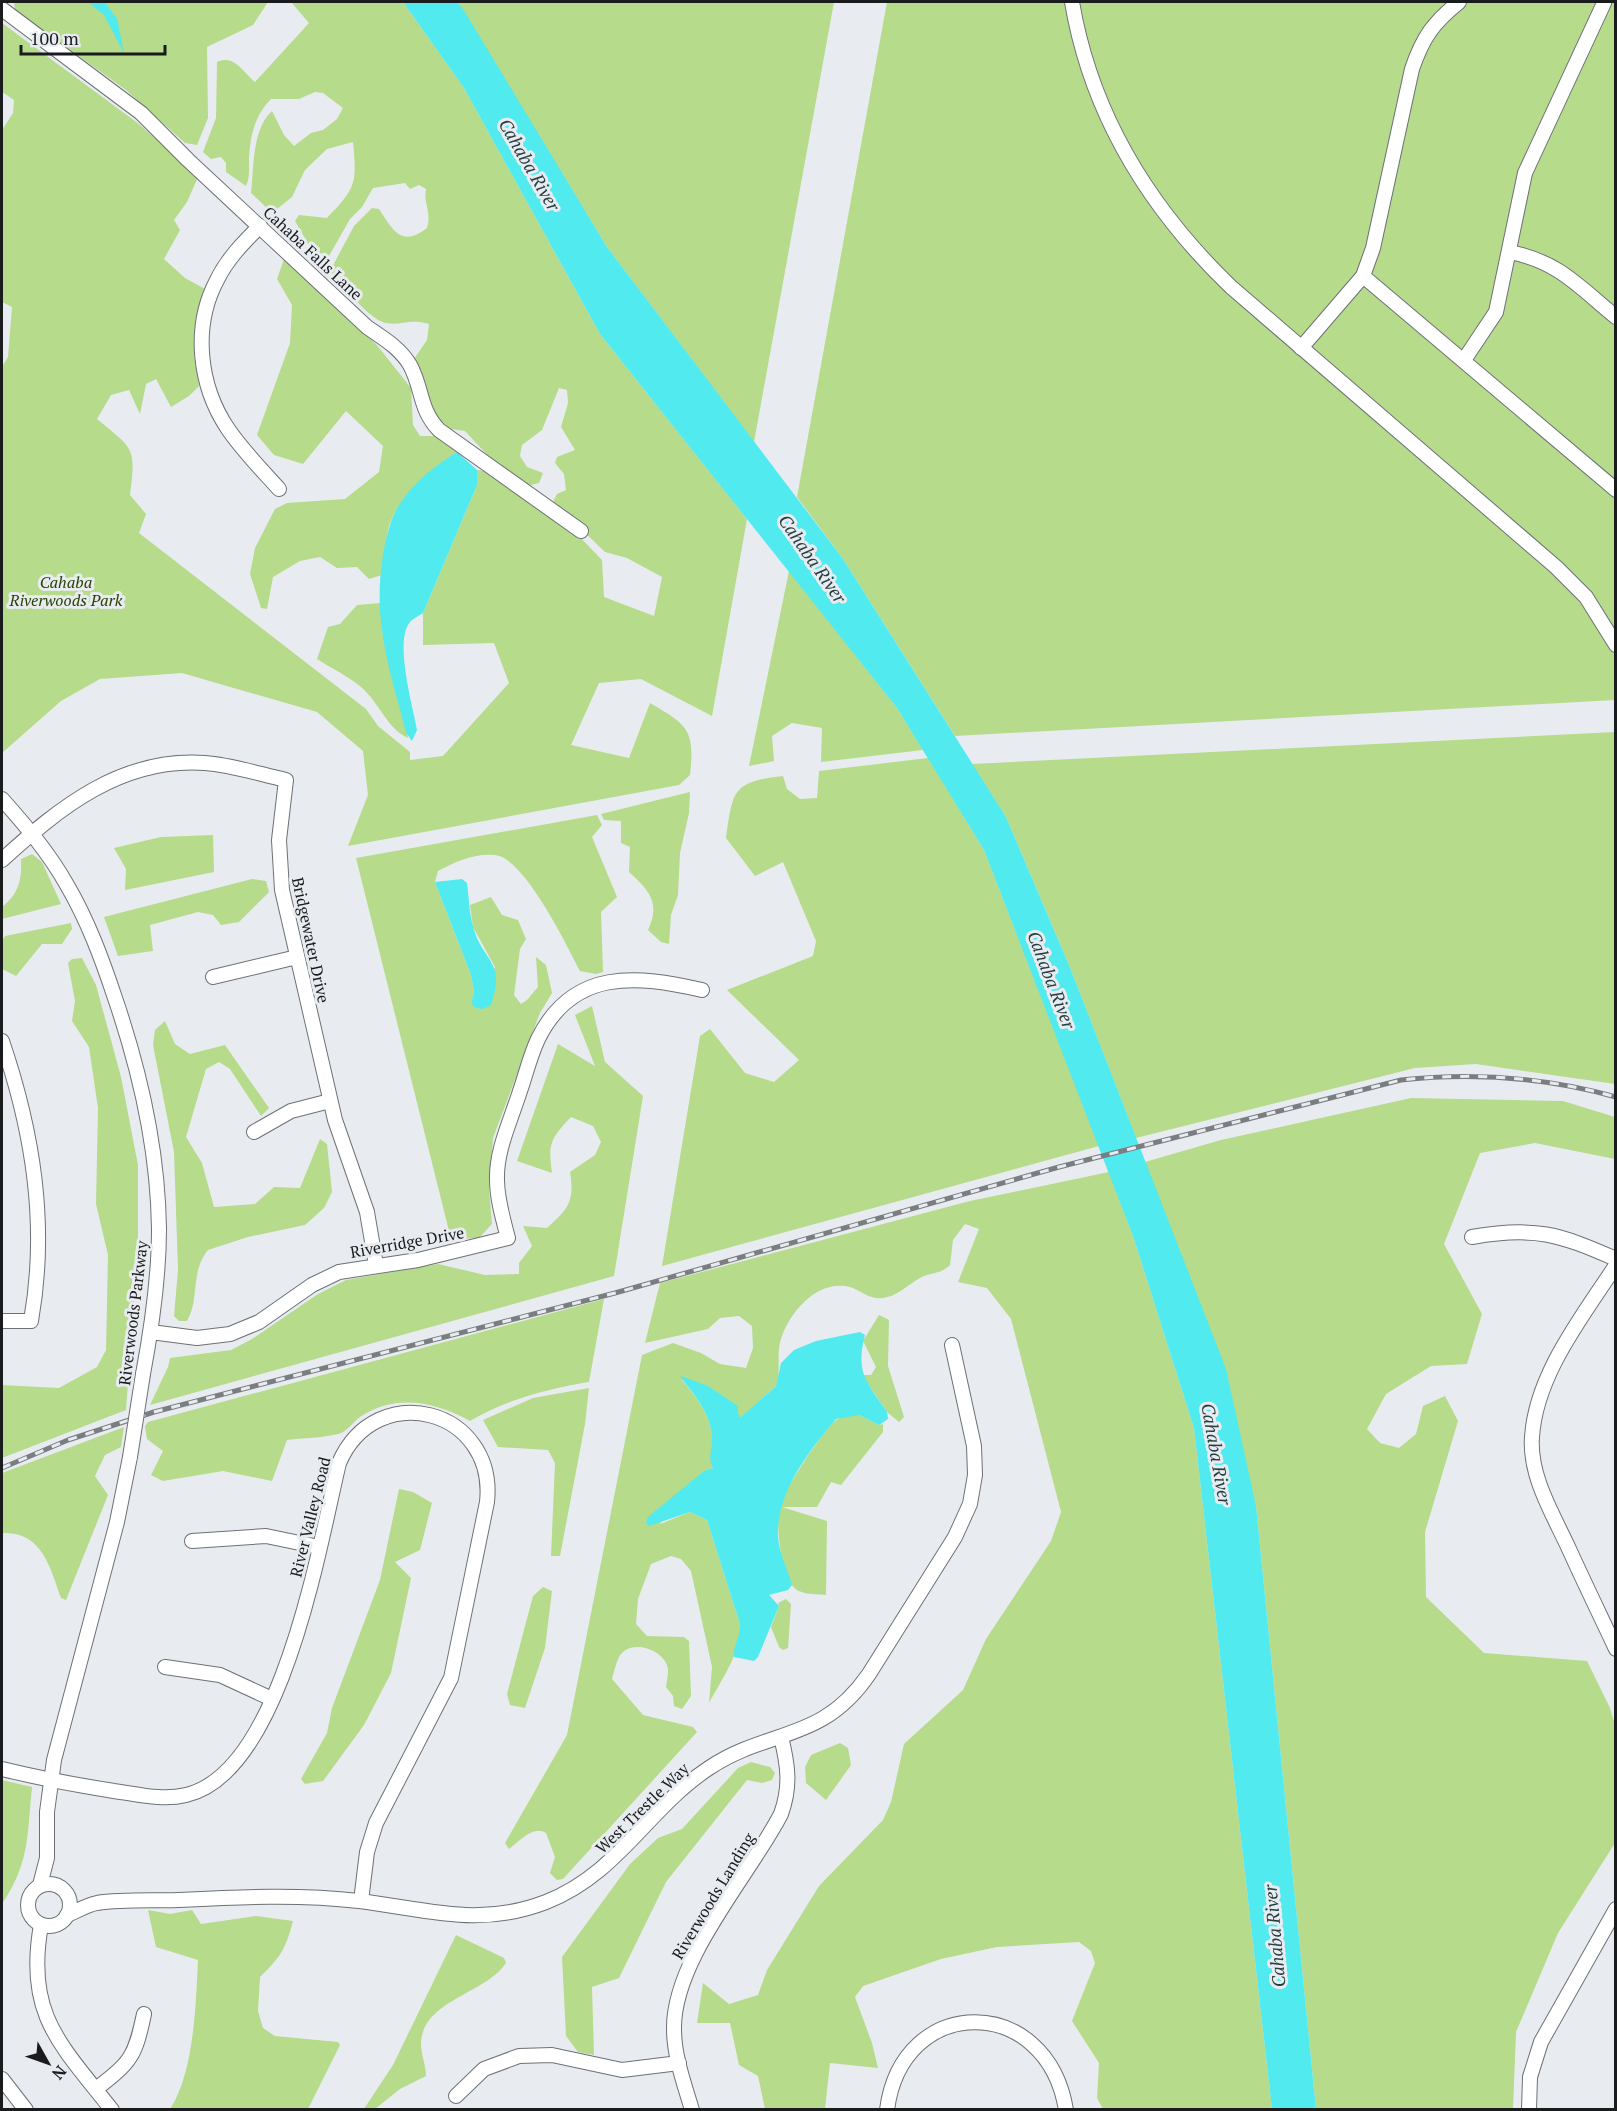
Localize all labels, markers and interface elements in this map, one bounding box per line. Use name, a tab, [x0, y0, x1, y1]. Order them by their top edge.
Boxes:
scale bar	[21, 18, 165, 56]
text: 100 m	[30, 26, 79, 50]
water label: Cahaba River	[494, 114, 566, 216]
street label: Cahaba Falls Lane	[259, 201, 367, 305]
water label: Cahaba River	[773, 509, 853, 608]
park label: Cahaba Riverwoods Park	[9, 571, 123, 611]
street label: Bridgewater Drive	[287, 875, 335, 1005]
water label: Cahaba River	[1022, 927, 1082, 1033]
street label: Riverridge Drive	[348, 1221, 466, 1263]
street label: Riverwoods Parkway	[113, 1238, 153, 1387]
water label: Cahaba River	[1196, 1401, 1238, 1508]
street label: River Valley Road	[284, 1454, 336, 1579]
street label: West Trestle Way	[590, 1757, 694, 1858]
street label: Riverwoods Landing	[666, 1828, 760, 1963]
water label: Cahaba River	[1257, 1883, 1290, 1988]
north arrow	[18, 2033, 78, 2093]
text: N	[47, 2061, 72, 2084]

